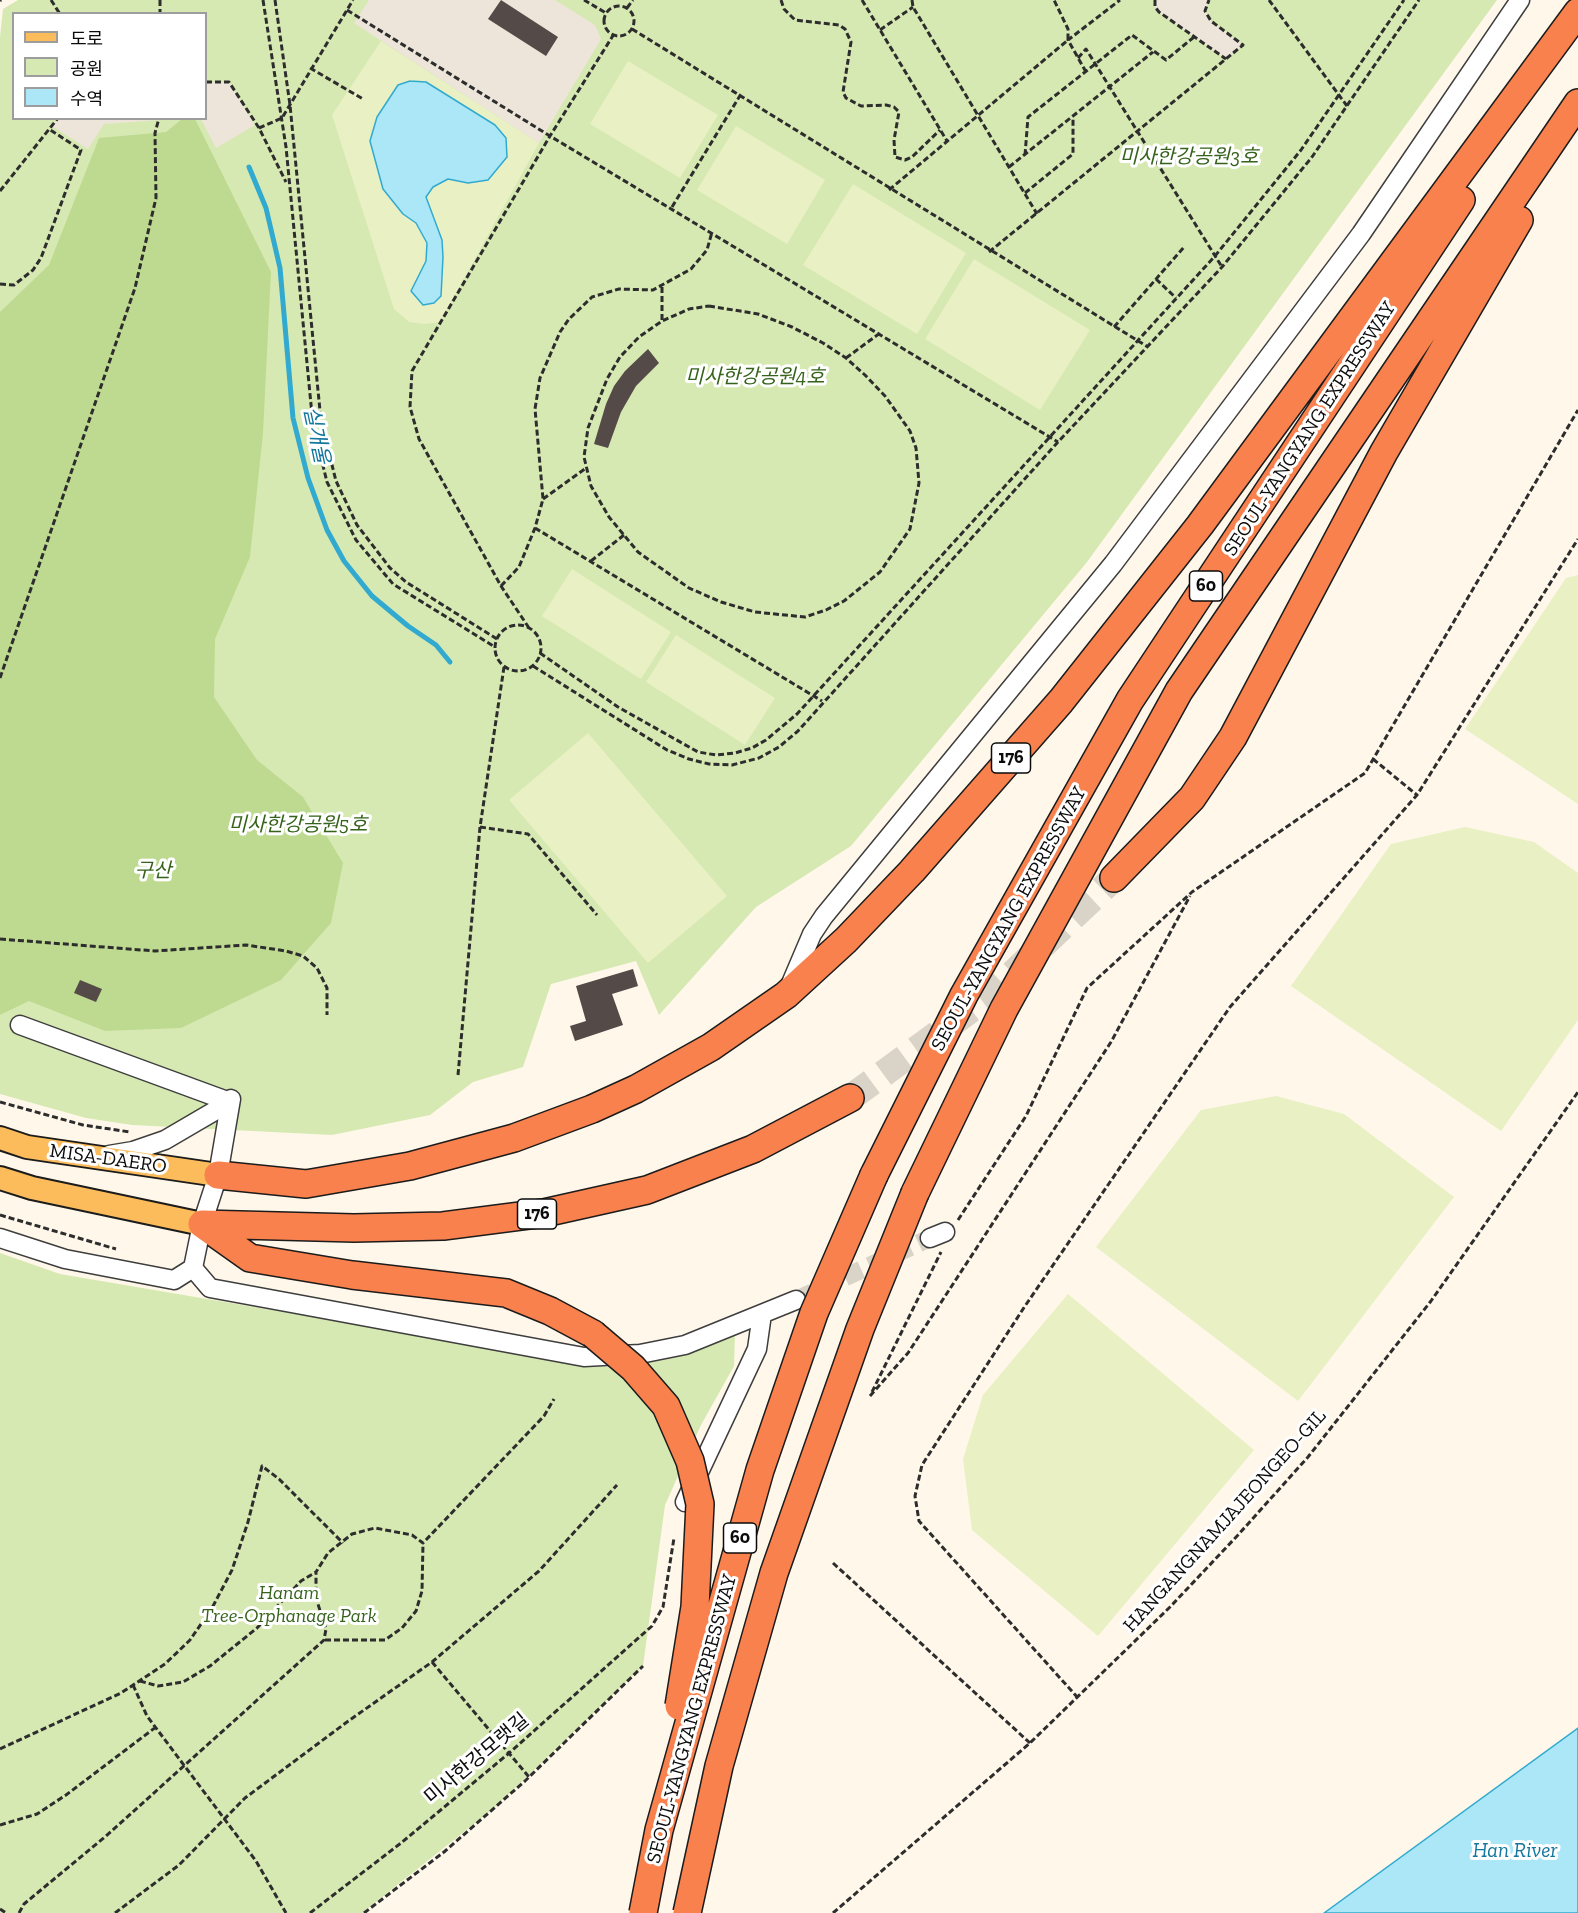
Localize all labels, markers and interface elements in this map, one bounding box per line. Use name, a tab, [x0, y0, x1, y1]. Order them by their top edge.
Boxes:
legend	[12, 12, 207, 120]
text: 도로	[70, 28, 103, 50]
text: 공원	[70, 58, 103, 80]
text: 수역	[70, 88, 103, 110]
park label: 미사한강공원3호	[1120, 145, 1258, 169]
street label: SEOUL-YANGYANG EXPRESSWAY	[1219, 297, 1401, 561]
park label: 미사한강공원4호	[685, 365, 825, 389]
water label: 실개울	[298, 404, 334, 466]
road number: 60	[1190, 571, 1222, 601]
road number: 176	[992, 743, 1030, 773]
street label: SEOUL-YANGYANG EXPRESSWAY	[926, 783, 1092, 1055]
park label: 미사한강공원5호	[229, 813, 367, 837]
park label: 구산	[135, 859, 171, 883]
street label: MISA-DAERO	[48, 1139, 168, 1179]
road number: 176	[518, 1199, 556, 1229]
street label: HANGANGNAMJAJEONGEO-GIL	[1118, 1405, 1332, 1637]
road number: 60	[724, 1523, 756, 1553]
street label: SEOUL-YANGYANG EXPRESSWAY	[642, 1572, 742, 1866]
park label: Hanam Tree-Orphanage Park	[201, 1581, 377, 1628]
street label: 미사한강모랫길	[420, 1708, 534, 1810]
water label: Han River	[1472, 1838, 1558, 1864]

